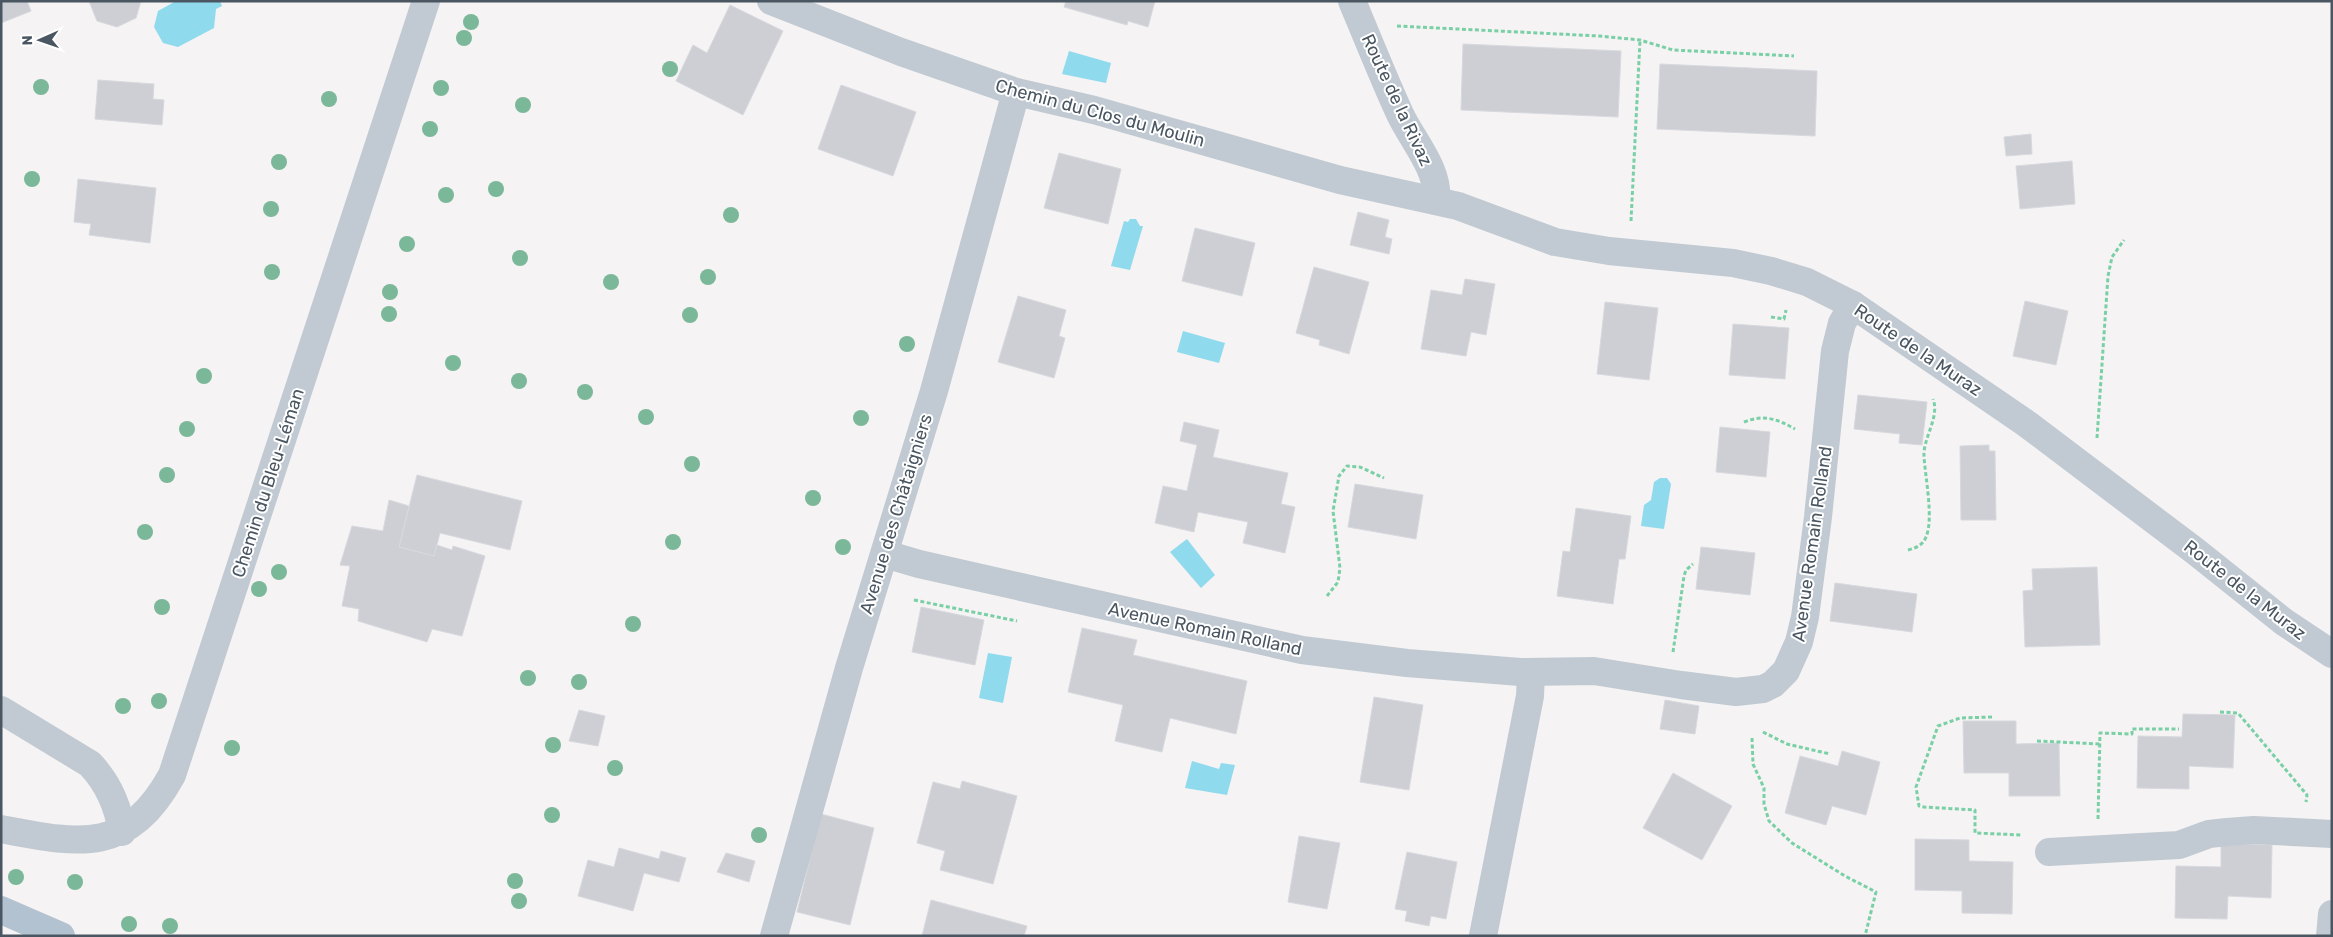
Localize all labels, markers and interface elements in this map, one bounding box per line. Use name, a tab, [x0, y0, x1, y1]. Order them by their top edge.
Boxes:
north arrow	[15, 15, 65, 65]
street label: Route de la Rivaz	[1357, 30, 1437, 170]
text: N	[19, 35, 36, 46]
street label: Chemin du Clos du Moulin	[993, 74, 1207, 152]
street label: Route de la Muraz	[1850, 299, 1986, 401]
street label: Chemin du Bleu-Léman	[227, 386, 309, 580]
street label: Avenue des Châtaigniers	[855, 411, 937, 617]
street label: Avenue Romain Rolland	[1787, 445, 1837, 643]
street label: Route de la Muraz	[2179, 535, 2311, 645]
street label: Avenue Romain Rolland	[1106, 598, 1304, 660]

